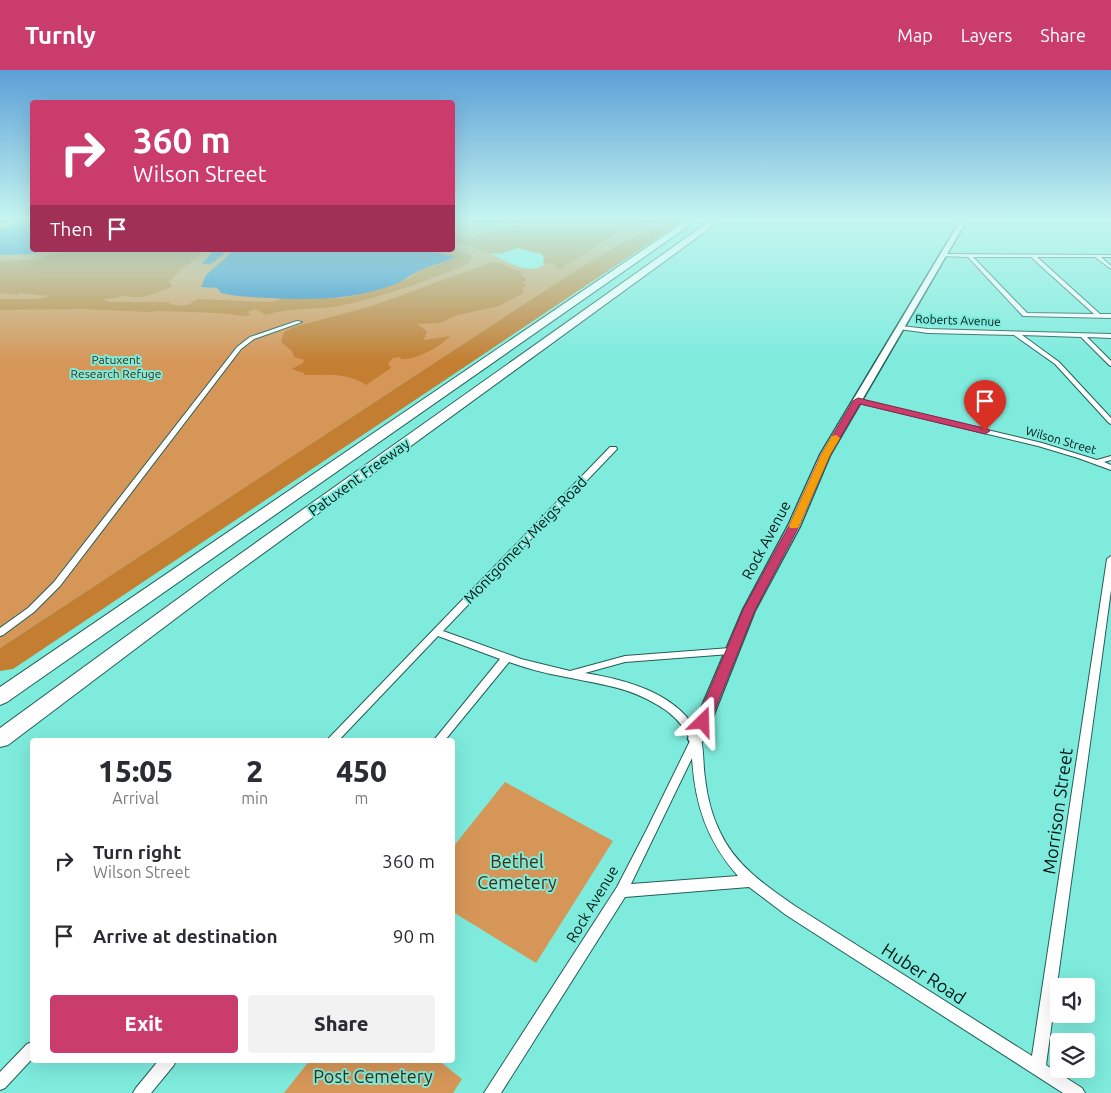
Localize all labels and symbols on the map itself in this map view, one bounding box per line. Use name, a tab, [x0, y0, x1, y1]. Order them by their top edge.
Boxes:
street label: Roberts Avenue	[915, 312, 1001, 328]
park label: Patuxent Research Refuge	[71, 353, 161, 380]
pin	[964, 380, 1006, 431]
street label: Wilson Street	[1024, 424, 1098, 456]
street label: Patuxent Freeway	[305, 435, 413, 519]
street label: Montgomery Meigs Road	[460, 473, 590, 607]
street label: Rock Avenue	[738, 498, 794, 582]
position arrow	[676, 695, 728, 747]
street label: Morrison Street	[1038, 747, 1076, 875]
park label: Bethel Cemetery	[477, 851, 557, 892]
street label: Rock Avenue	[562, 862, 622, 946]
street label: Huber Road	[878, 939, 970, 1007]
park label: Post Cemetery	[313, 1066, 433, 1086]

